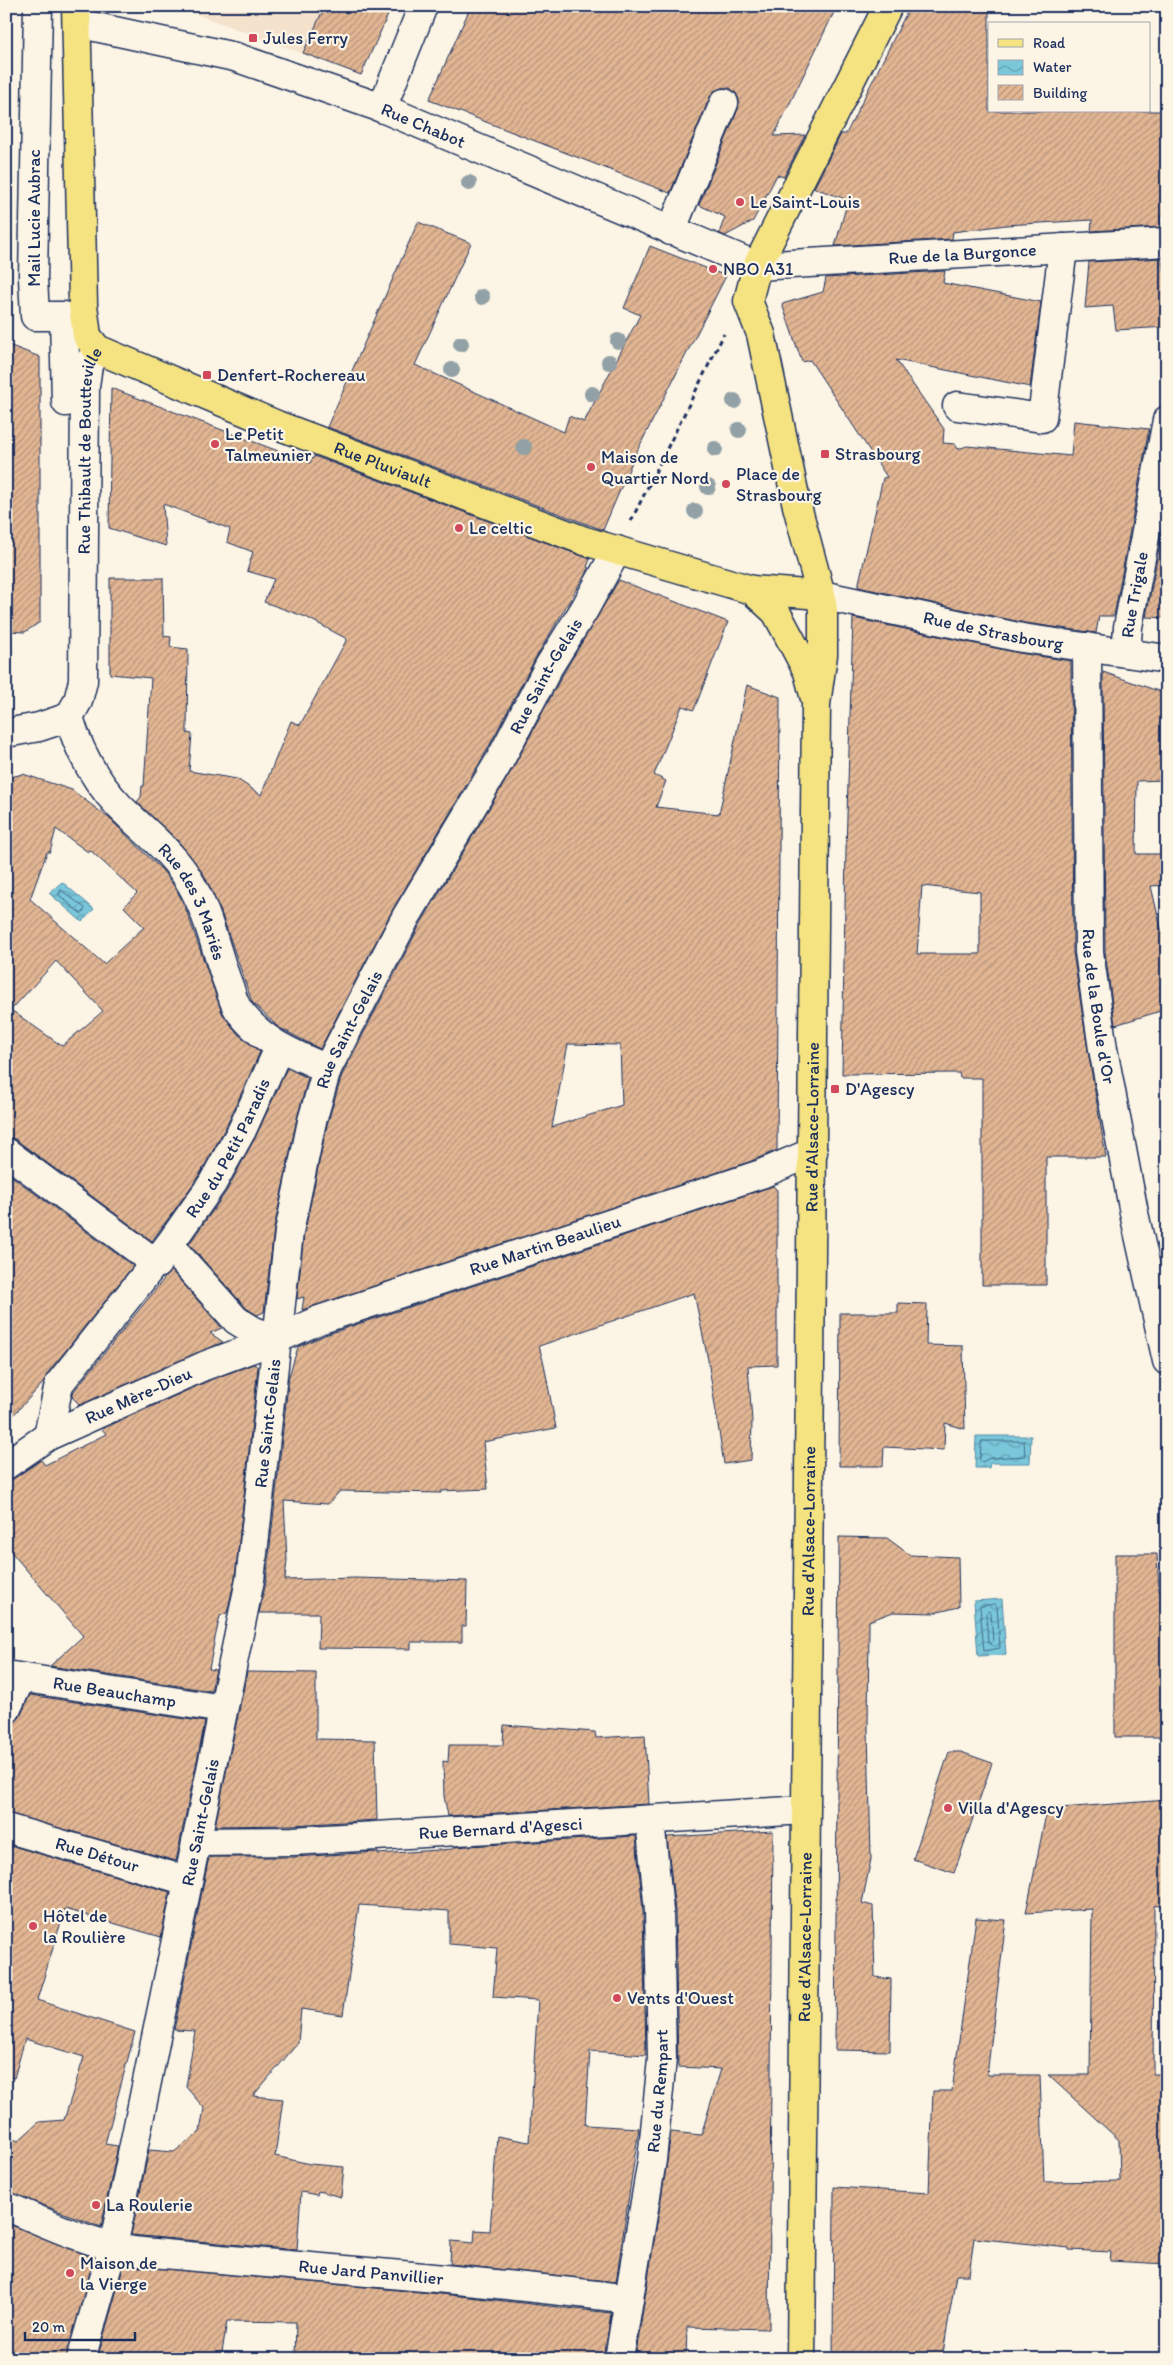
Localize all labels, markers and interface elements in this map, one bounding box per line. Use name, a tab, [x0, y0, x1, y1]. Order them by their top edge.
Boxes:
legend	[988, 22, 1150, 112]
place label: Jules Ferry	[263, 27, 349, 49]
marker: Jules Ferry	[247, 32, 259, 44]
text: Road	[1033, 34, 1066, 52]
text: Water	[1033, 58, 1072, 76]
text: Building	[1033, 84, 1087, 102]
street label: Rue Chabot	[378, 98, 469, 153]
street label: Mail Lucie Aubrac	[23, 149, 45, 287]
place label: Le Saint-Louis	[750, 191, 860, 213]
marker: Le Saint-Louis	[734, 196, 746, 208]
street label: Rue de la Burgonce	[888, 239, 1037, 269]
place label: NBO A31	[723, 258, 793, 280]
marker: NBO A31	[707, 263, 719, 275]
street label: Rue Thibault de Boutteville	[73, 343, 107, 554]
place label: Denfert-Rochereau	[217, 364, 366, 386]
marker: Denfert-Rochereau	[201, 369, 213, 381]
place label: Le Petit Talmeunier	[225, 423, 312, 466]
street label: Rue Pluviault	[331, 436, 435, 493]
marker: Le Petit Talmeunier	[209, 438, 221, 450]
place label: Strasbourg	[835, 443, 921, 465]
place label: Maison de Quartier Nord	[601, 446, 710, 489]
marker: Strasbourg	[819, 448, 831, 460]
marker: Maison de Quartier Nord	[585, 461, 597, 473]
place label: Place de Strasbourg	[736, 463, 822, 506]
marker: Place de Strasbourg	[720, 478, 732, 490]
place label: Le celtic	[469, 517, 533, 539]
marker: Le celtic	[453, 522, 465, 534]
street label: Rue Trigale	[1116, 550, 1153, 639]
street label: Rue de Strasbourg	[921, 606, 1066, 655]
street label: Rue Saint-Gelais	[504, 614, 587, 738]
street label: Rue des 3 Mariés	[153, 838, 230, 963]
street label: Rue de la Boule d'Or	[1078, 929, 1120, 1086]
street label: Rue Saint-Gelais	[311, 966, 387, 1091]
street label: Rue d'Alsace-Lorraine	[800, 1042, 824, 1212]
street label: Rue du Petit Paradis	[181, 1075, 275, 1222]
place label: D'Agescy	[845, 1078, 915, 1100]
marker: D'Agescy	[829, 1083, 841, 1095]
street label: Rue Martin Beaulieu	[467, 1210, 624, 1281]
street label: Rue Saint-Gelais	[249, 1358, 286, 1489]
street label: Rue Mère-Dieu	[81, 1362, 195, 1429]
street label: Rue d'Alsace-Lorraine	[797, 1446, 820, 1616]
street label: Rue Beauchamp	[51, 1672, 178, 1713]
street label: Rue Saint-Gelais	[176, 1757, 224, 1888]
place label: Villa d'Agescy	[958, 1797, 1064, 1819]
marker: Villa d'Agescy	[942, 1802, 954, 1814]
street label: Rue Bernard d'Agesci	[418, 1812, 583, 1844]
street label: Rue Détour	[53, 1832, 142, 1877]
street label: Rue d'Alsace-Lorraine	[793, 1852, 817, 2022]
place label: Hôtel de la Roulière	[43, 1905, 126, 1948]
marker: Hôtel de la Roulière	[27, 1920, 39, 1932]
place label: Vents d'Ouest	[627, 1987, 734, 2009]
marker: Vents d'Ouest	[611, 1992, 623, 2004]
street label: Rue du Rempart	[642, 2029, 673, 2154]
place label: La Roulerie	[106, 2194, 193, 2216]
marker: La Roulerie	[90, 2199, 102, 2211]
place label: Maison de la Vierge	[80, 2252, 157, 2295]
street label: Rue Jard Panvillier	[297, 2255, 445, 2290]
marker: Maison de la Vierge	[64, 2267, 76, 2279]
scale bar	[25, 2310, 135, 2342]
text: 20 m	[32, 2318, 66, 2336]

